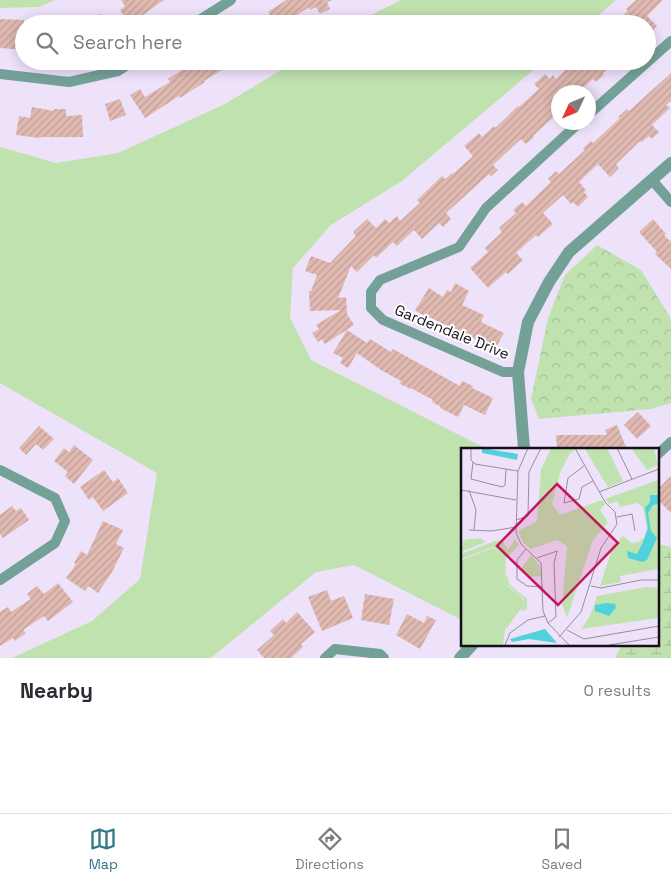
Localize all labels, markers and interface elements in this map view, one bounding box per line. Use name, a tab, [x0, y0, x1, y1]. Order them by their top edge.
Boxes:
search box	[15, 15, 656, 70]
icon: search	[33, 29, 61, 57]
text: Search here	[73, 30, 183, 55]
north arrow	[551, 85, 596, 130]
street label: Gardendale Drive	[392, 300, 513, 363]
inset map	[461, 448, 658, 646]
text: Nearby	[20, 677, 93, 704]
text: 0 results	[583, 680, 651, 701]
tab: Map	[89, 825, 118, 873]
tab: Directions	[295, 825, 364, 873]
tab: Saved	[541, 825, 582, 873]

